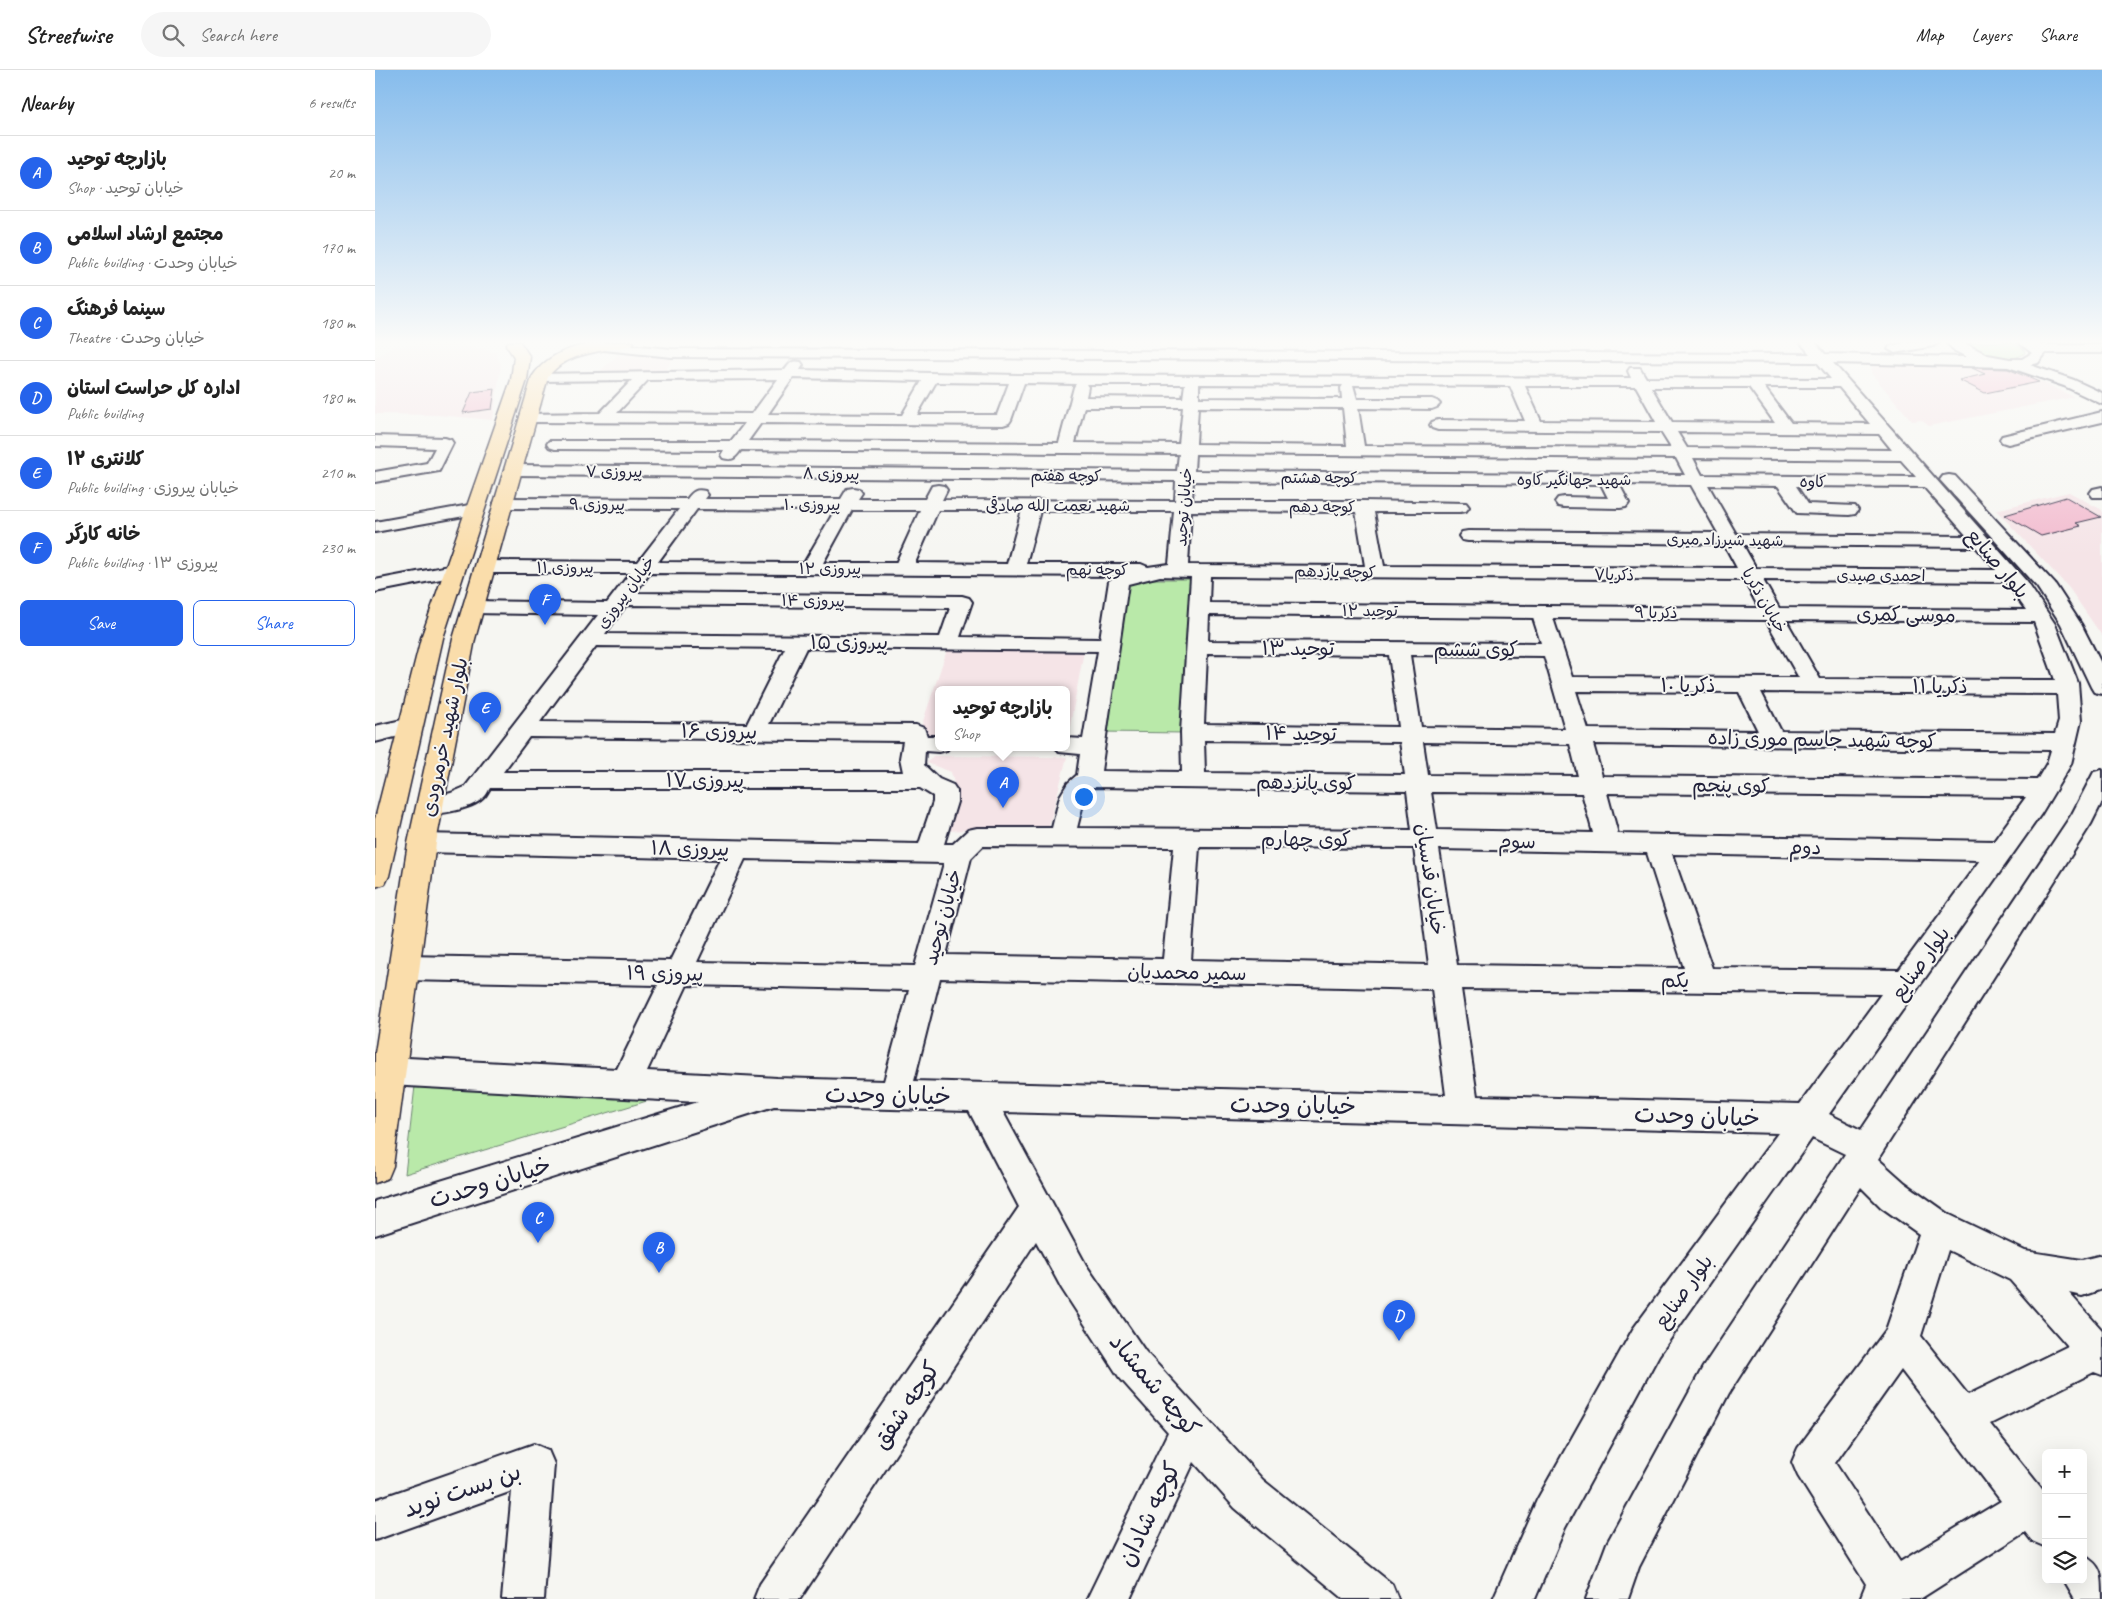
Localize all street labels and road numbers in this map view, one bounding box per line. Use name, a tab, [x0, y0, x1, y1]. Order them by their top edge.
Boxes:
street label: پیروزی ۷	[586, 462, 642, 482]
street label: پیروزی ۸	[802, 464, 860, 484]
street label: کوچه هفتم	[1030, 465, 1102, 489]
street label: خیابان توحید	[1171, 467, 1197, 547]
street label: کوچه هشتم	[1281, 468, 1358, 490]
street label: شهید جهانگیر کاوه	[1517, 470, 1631, 490]
street label: کاوه	[1799, 472, 1827, 492]
street label: پیروزی ۹	[569, 495, 625, 515]
street label: پیروزی ۱۰	[784, 495, 840, 515]
street label: شهید نعمت الله صادقی	[986, 495, 1130, 516]
street label: کوچه دهم	[1289, 497, 1355, 519]
street label: بلوار صنایع	[1959, 523, 2034, 605]
street label: شهید شیرزاد میری	[1666, 529, 1784, 551]
street label: خیابان پیروزی	[592, 553, 659, 633]
street label: پیروزی ۱۱	[536, 558, 594, 578]
street label: پیروزی ۱۲	[799, 559, 861, 579]
street label: کوچه نهم	[1066, 560, 1128, 582]
street label: کوچه یازدهم	[1294, 561, 1376, 585]
street label: خیابان ذکریا	[1737, 564, 1791, 637]
street label: ذکریا۷	[1594, 565, 1634, 585]
street label: احمدی صیدی	[1837, 566, 1925, 586]
street label: پیروزی ۱۴	[781, 590, 845, 612]
street label: توحید ۱۲	[1342, 601, 1398, 621]
street label: موسی کمری	[1856, 601, 1956, 628]
street label: ذکریا ۹	[1635, 603, 1677, 623]
street label: پیروزی ۱۵	[810, 630, 888, 655]
street label: توحید ۱۳	[1262, 636, 1335, 661]
street label: کوی ششم	[1434, 637, 1518, 664]
street label: بلوار شهید خرمرودی	[415, 655, 474, 819]
street label: ذکریا ۱۰	[1661, 673, 1715, 698]
street label: ذکریا ۱۱	[1912, 674, 1968, 699]
street label: پیروزی ۱۶	[681, 718, 757, 745]
street label: توحید ۱۴	[1265, 720, 1337, 747]
street label: کوچه شهید جاسم موری زاده	[1707, 725, 1937, 756]
street label: پیروزی ۱۷	[666, 768, 744, 793]
street label: کوی پانزدهم	[1256, 769, 1356, 798]
street label: کوی پنجم	[1692, 772, 1770, 801]
street label: خیابان قدسیان	[1410, 821, 1451, 937]
street label: کوی چهارم	[1261, 827, 1351, 854]
street label: سوم	[1498, 829, 1536, 857]
street label: پیروزی ۱۸	[651, 835, 729, 862]
street label: دوم	[1788, 835, 1821, 863]
street label: خیابان توحید	[918, 866, 967, 968]
street label: بلوار صنایع	[1885, 922, 1957, 1006]
street label: سمیر محمدیان	[1127, 959, 1247, 986]
street label: پیروزی ۱۹	[626, 960, 704, 987]
street label: یکم	[1661, 968, 1689, 995]
street label: خیابان وحدت	[825, 1079, 951, 1111]
street label: خیابان وحدت	[1230, 1089, 1356, 1121]
street label: خیابان وحدت	[1633, 1099, 1761, 1133]
street label: خیابان وحدت	[425, 1149, 555, 1215]
street label: بلوار صنایع	[1648, 1250, 1720, 1334]
street label: کوچه شمشاد	[1103, 1327, 1207, 1443]
street label: کوچه شفق	[866, 1355, 946, 1455]
street label: بن بست نوید	[399, 1456, 525, 1524]
street label: کوچه شادان	[1111, 1457, 1187, 1571]

